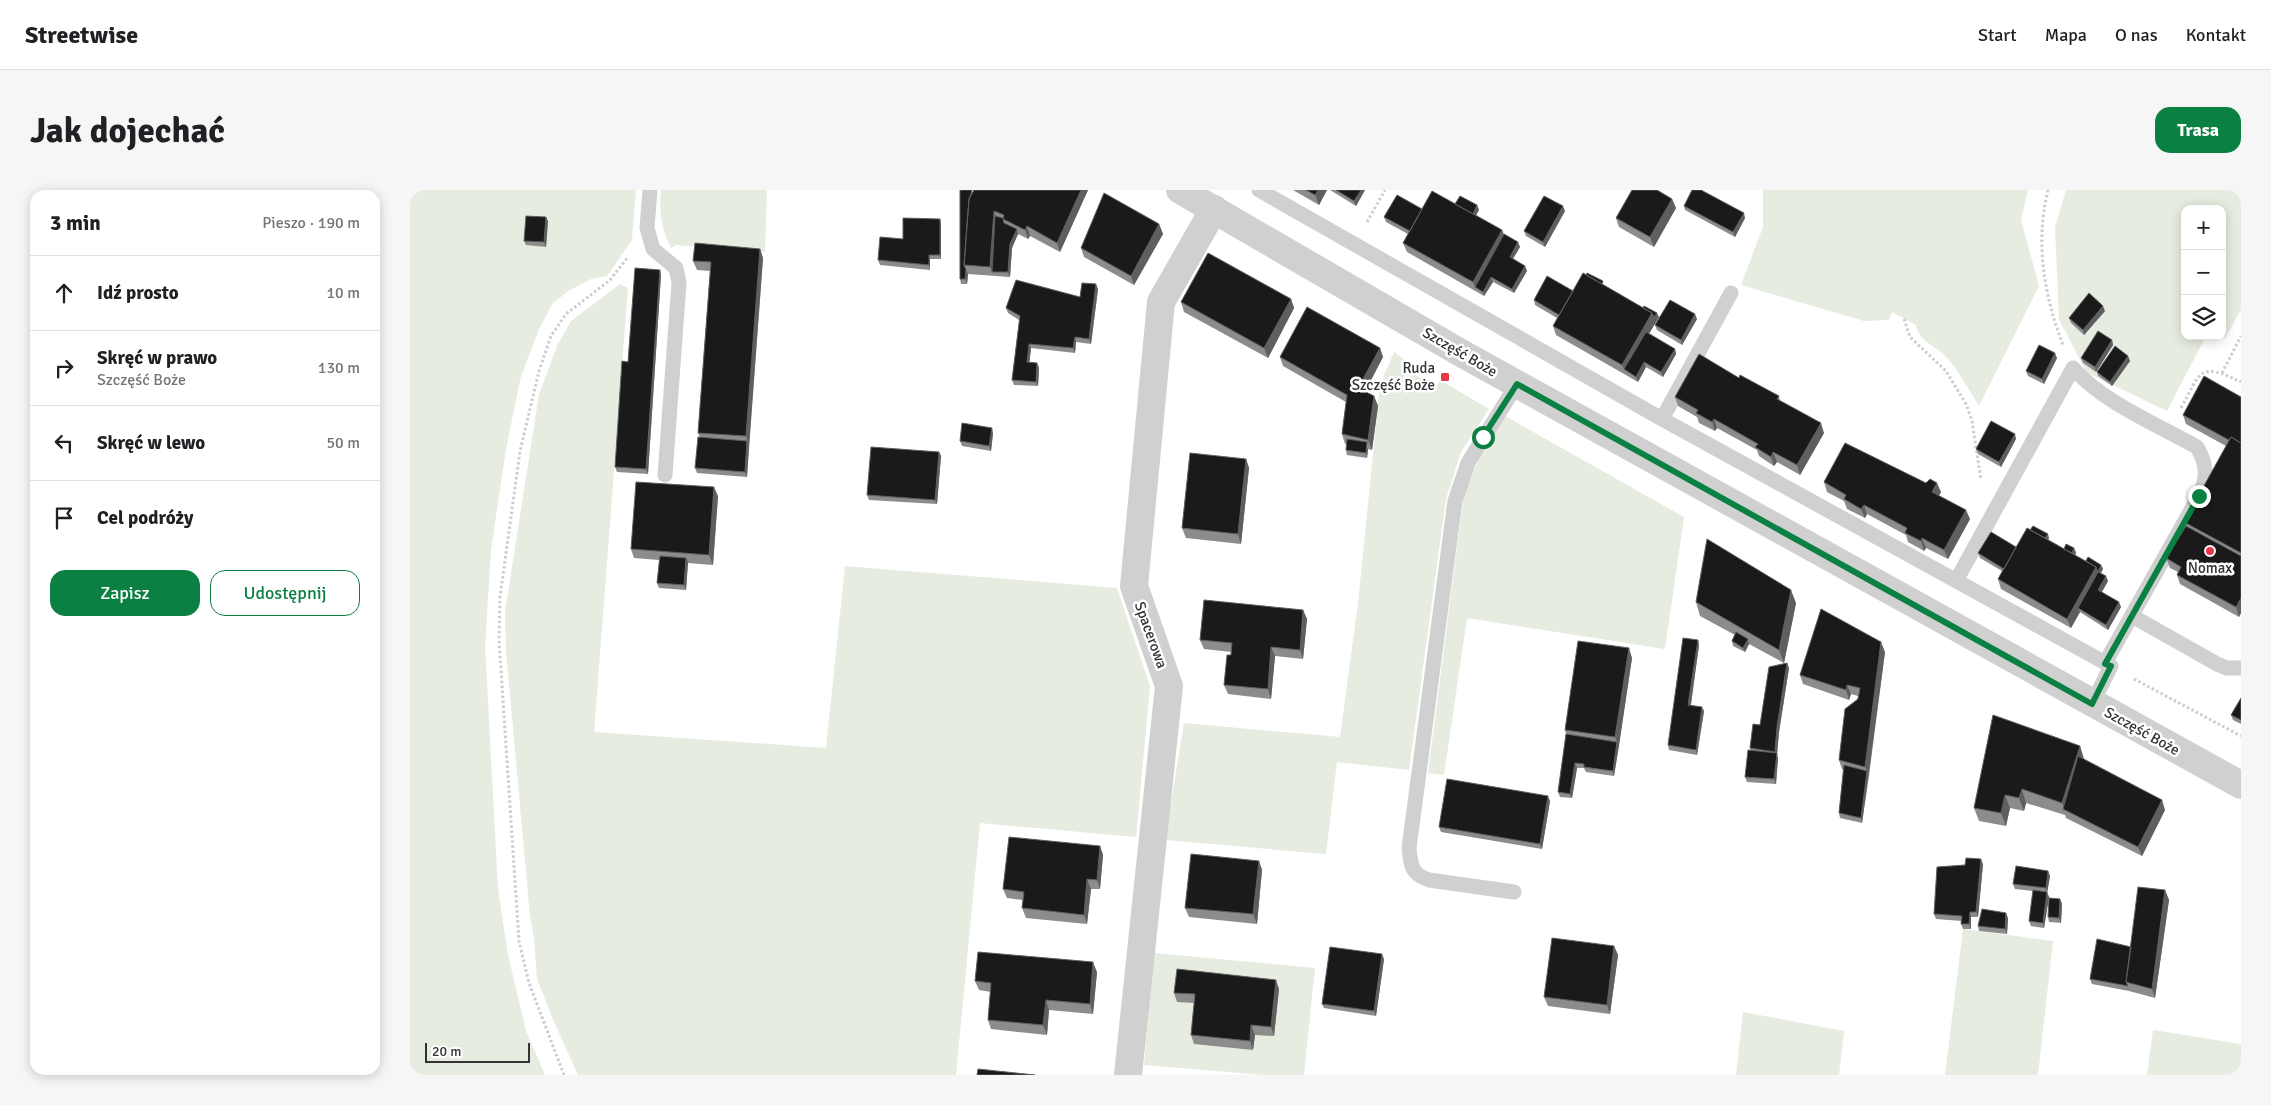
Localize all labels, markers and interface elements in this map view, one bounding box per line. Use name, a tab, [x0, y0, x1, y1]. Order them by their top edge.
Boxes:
text: Streetwise	[25, 20, 138, 50]
text: Start	[1978, 24, 2017, 46]
text: Mapa	[2045, 24, 2087, 46]
text: O nas	[2115, 24, 2158, 46]
text: Kontakt	[2186, 24, 2246, 46]
button: Trasa	[2155, 107, 2241, 153]
text: Jak dojechać	[30, 109, 225, 152]
map controls	[2181, 205, 2226, 340]
button: +	[2181, 205, 2226, 250]
text: 3 min	[50, 210, 101, 236]
text: Pieszo · 190 m	[262, 213, 360, 233]
button: −	[2181, 250, 2226, 295]
icon: ahead	[50, 279, 78, 307]
text: Idź prosto	[97, 281, 179, 305]
text: 10 m	[326, 283, 360, 303]
button: layers	[2181, 295, 2226, 340]
street label: Szczęść Boże	[1419, 323, 1501, 381]
text: Skręć w prawo	[97, 346, 217, 370]
icon: right	[50, 354, 78, 382]
text: 130 m	[318, 358, 360, 378]
place label: Ruda Szczęść Boże	[1352, 359, 1435, 394]
text: Szczęść Boże	[97, 370, 186, 390]
marker: Ruda Szczęść Boże	[1439, 371, 1451, 383]
route start	[1472, 426, 1495, 449]
icon: left	[50, 429, 78, 457]
text: Skręć w lewo	[97, 431, 205, 455]
text: 50 m	[326, 433, 360, 453]
route end	[2188, 485, 2211, 508]
icon: arrive	[50, 504, 78, 532]
text: Cel podróży	[97, 506, 193, 530]
marker: Nomax	[2204, 545, 2216, 557]
place label: Nomax	[2188, 559, 2232, 577]
button: Zapisz	[50, 570, 200, 616]
button: Udostępnij	[210, 570, 360, 616]
street label: Spacerowa	[1131, 599, 1171, 671]
street label: Szczęść Boże	[2101, 703, 2183, 759]
scale bar	[425, 1040, 530, 1063]
text: 20 m	[432, 1043, 461, 1060]

